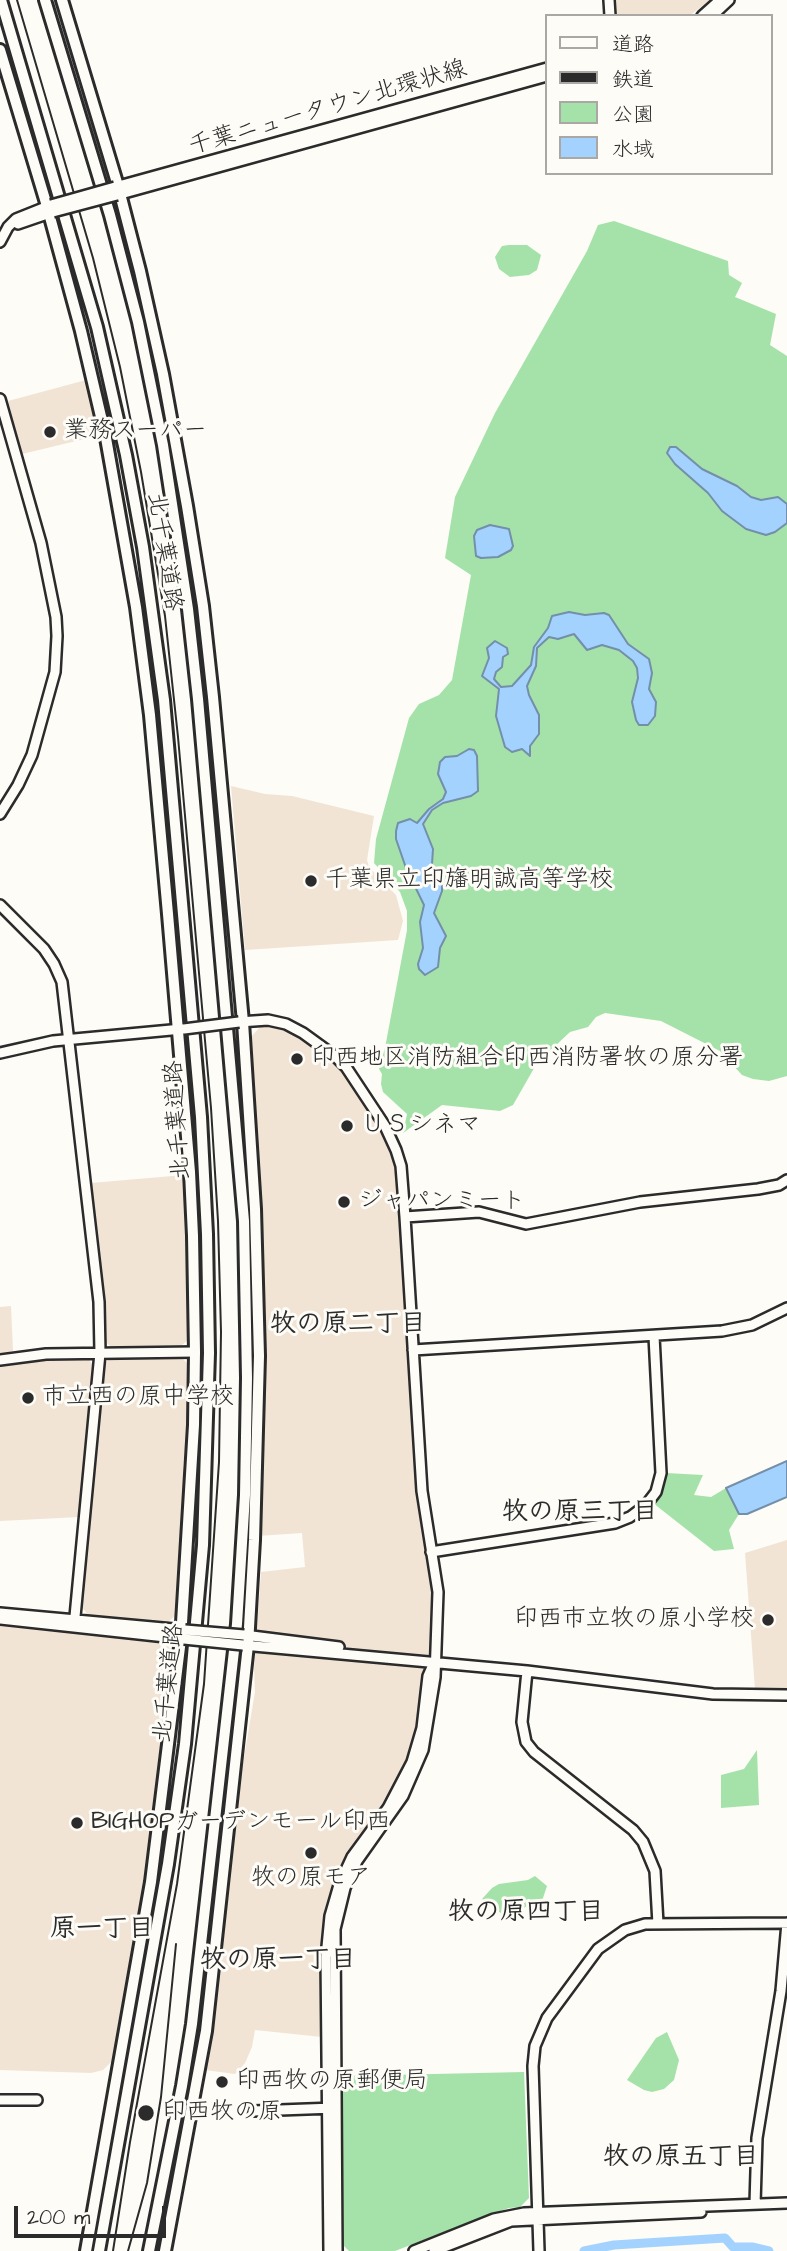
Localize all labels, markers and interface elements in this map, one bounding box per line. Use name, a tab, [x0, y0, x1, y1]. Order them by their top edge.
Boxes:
legend	[546, 14, 773, 175]
text: 道路	[612, 30, 654, 59]
street label: 千葉ニュータウン北環状線	[186, 55, 470, 163]
text: 鉄道	[612, 65, 654, 94]
text: 公園	[612, 100, 654, 129]
text: 水域	[612, 135, 654, 164]
place label: 業務スーパー	[64, 418, 207, 446]
marker: 業務スーパー	[42, 424, 58, 440]
street label: 北千葉道路	[139, 490, 187, 614]
place label: 千葉県立印旛明誠高等学校	[325, 867, 613, 895]
marker: 千葉県立印旛明誠高等学校	[303, 873, 319, 889]
place label: 印西地区消防組合印西消防署牧の原分署	[311, 1045, 743, 1073]
marker: 印西地区消防組合印西消防署牧の原分署	[289, 1051, 305, 1067]
street label: 北千葉道路	[160, 1059, 198, 1181]
place label: ＵＳシネマ	[361, 1112, 481, 1140]
marker: ＵＳシネマ	[339, 1118, 355, 1134]
place label: ジャパンミート	[358, 1188, 526, 1216]
marker: ジャパンミート	[336, 1194, 352, 1210]
district label: 牧の原二丁目	[270, 1310, 426, 1342]
place label: 市立西の原中学校	[42, 1384, 234, 1412]
marker: 市立西の原中学校	[20, 1390, 36, 1406]
district label: 牧の原三丁目	[502, 1498, 658, 1530]
place label: 印西市立牧の原小学校	[514, 1606, 754, 1634]
marker: 印西市立牧の原小学校	[760, 1612, 776, 1628]
street label: 北千葉道路	[149, 1622, 191, 1744]
place label: BIGHOPガーデンモール印西	[91, 1809, 390, 1837]
marker: BIGHOPガーデンモール印西	[69, 1815, 85, 1831]
marker: 牧の原モア	[303, 1845, 319, 1861]
place label: 牧の原モア	[251, 1865, 371, 1893]
district label: 牧の原四丁目	[448, 1898, 604, 1930]
district label: 原一丁目	[50, 1915, 154, 1947]
district label: 牧の原一丁目	[200, 1946, 356, 1978]
place label: 印西牧の原郵便局	[236, 2068, 428, 2096]
marker: 印西牧の原郵便局	[214, 2074, 230, 2090]
place label: 印西牧の原	[162, 2099, 282, 2127]
marker: 印西牧の原	[136, 2103, 156, 2123]
district label: 牧の原五丁目	[603, 2143, 759, 2175]
scale bar	[18, 2192, 170, 2236]
text: 200 m	[27, 2203, 90, 2232]

